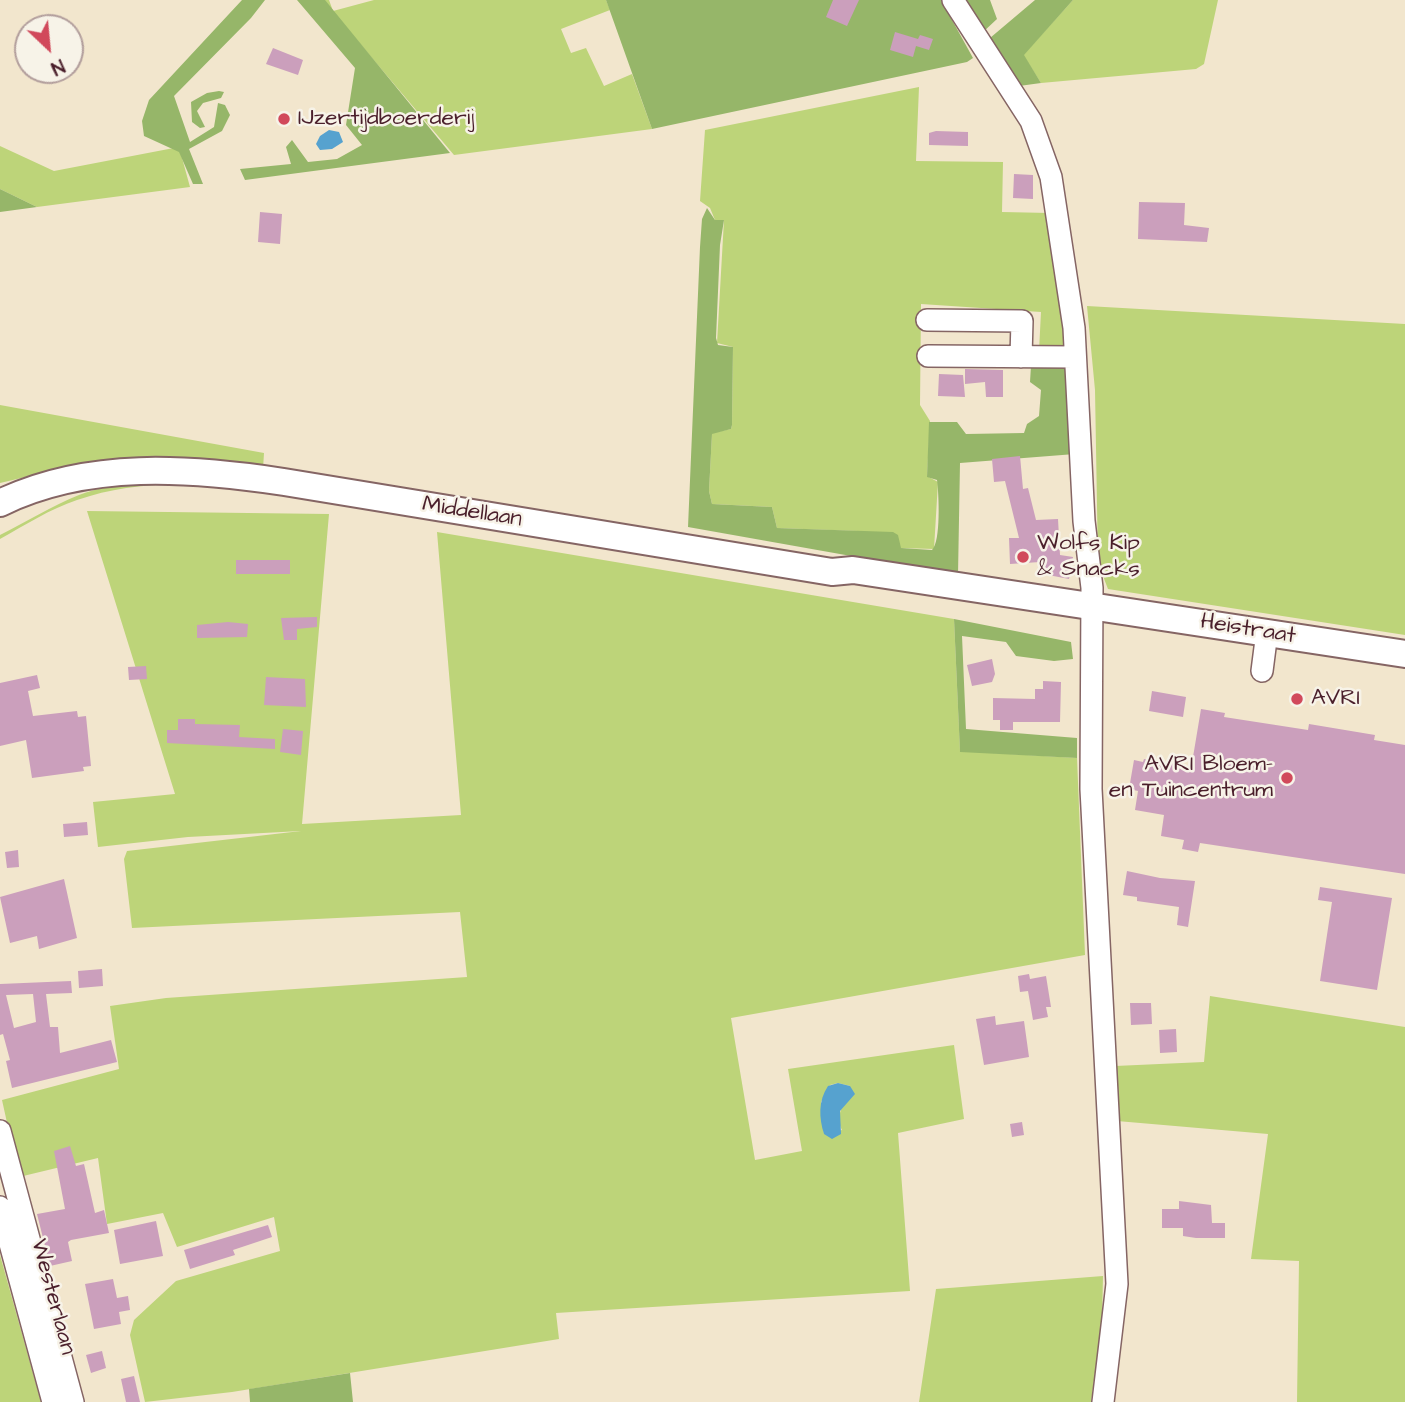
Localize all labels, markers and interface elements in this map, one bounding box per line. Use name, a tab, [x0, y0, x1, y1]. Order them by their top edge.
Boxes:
north arrow	[14, 14, 84, 84]
text: N	[46, 52, 69, 81]
place label: IJzertijdboerderij	[298, 105, 474, 133]
marker: IJzertijdboerderij	[276, 111, 292, 127]
street label: Middellaan	[420, 491, 524, 535]
place label: Wolfs Kip & Snacks	[1037, 530, 1140, 584]
marker: Wolfs Kip & Snacks	[1015, 549, 1031, 565]
street label: Heistraat	[1198, 609, 1298, 651]
place label: AVRI	[1311, 685, 1360, 713]
marker: AVRI	[1289, 691, 1305, 707]
place label: AVRI Bloem- en Tuincentrum	[1109, 751, 1273, 805]
marker: AVRI Bloem- en Tuincentrum	[1279, 770, 1295, 786]
street label: Westerlaan	[23, 1236, 81, 1358]

